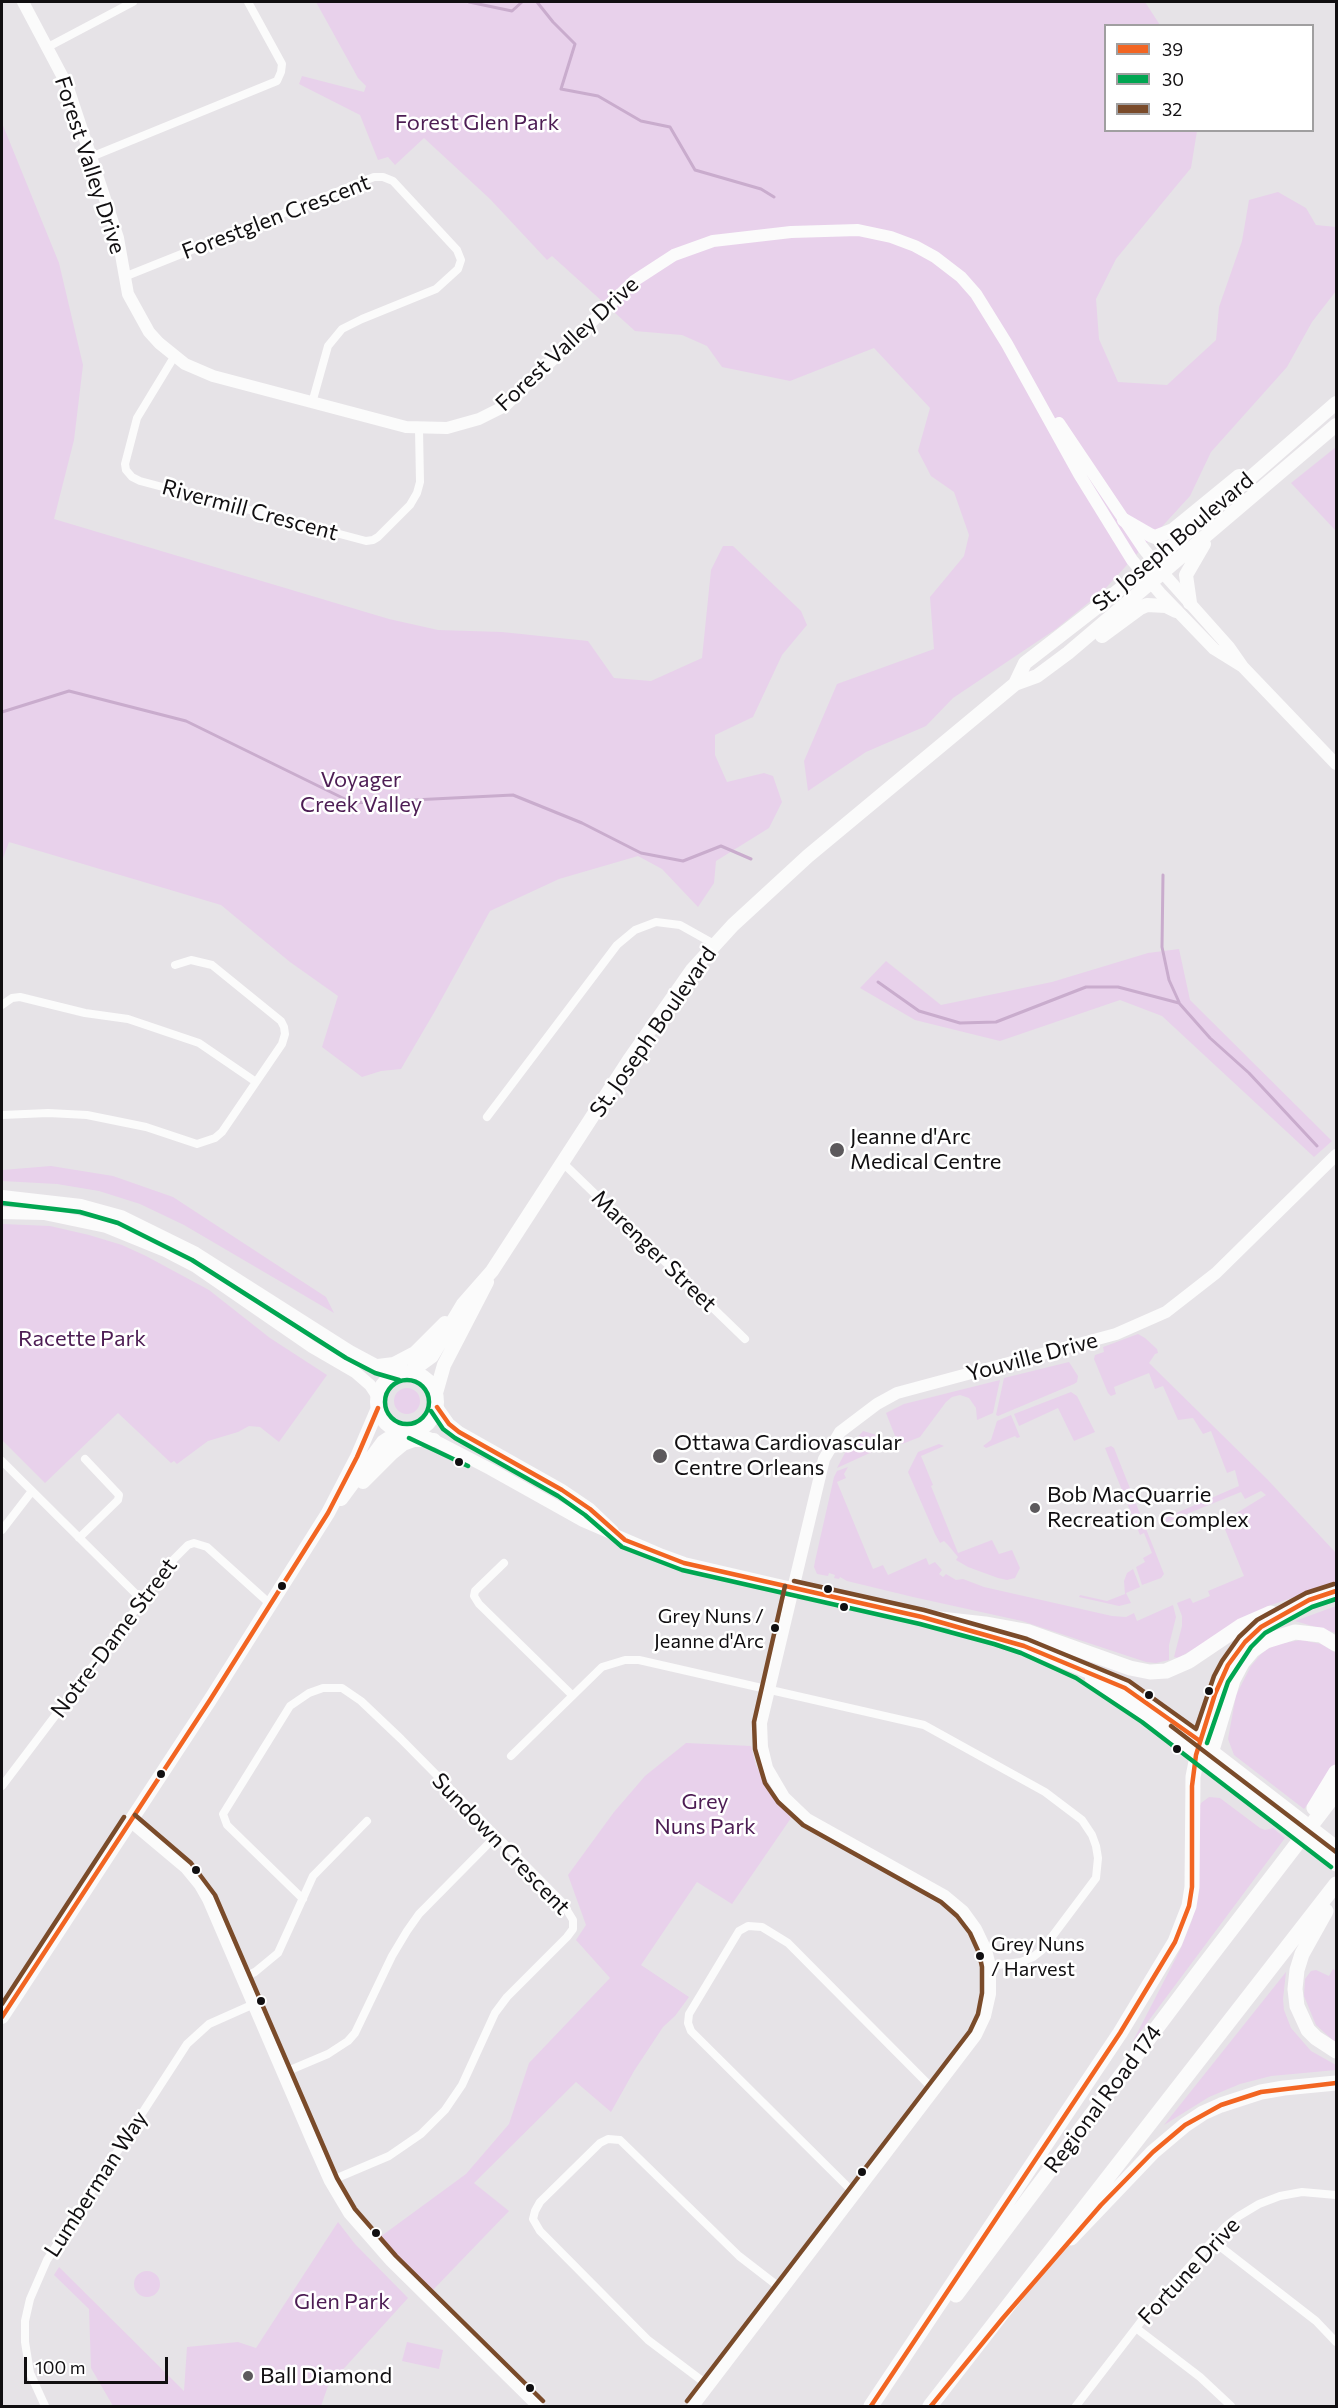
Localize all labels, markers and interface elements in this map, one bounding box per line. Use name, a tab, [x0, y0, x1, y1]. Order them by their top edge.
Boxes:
legend	[1104, 24, 1314, 132]
text: 39	[1162, 38, 1183, 60]
text: 30	[1162, 68, 1184, 90]
street label: Forest Valley Drive	[49, 73, 131, 257]
text: 32	[1162, 98, 1182, 120]
park label: Forest Glen Park	[395, 110, 559, 136]
street label: Forestglen Crescent	[178, 169, 374, 265]
street label: Forest Valley Drive	[490, 271, 644, 417]
street label: St. Joseph Boulevard	[1087, 467, 1259, 617]
street label: Rivermill Crescent	[159, 474, 341, 546]
park label: Voyager Creek Valley	[300, 767, 422, 818]
street label: St. Joseph Boulevard	[584, 942, 722, 1122]
place label: Jeanne d'Arc Medical Centre	[850, 1124, 1001, 1176]
marker: Jeanne d'Arc Medical Centre	[828, 1141, 846, 1159]
street label: Marenger Street	[586, 1185, 722, 1317]
park label: Racette Park	[18, 1326, 146, 1352]
street label: Youville Drive	[963, 1327, 1101, 1387]
place label: Ottawa Cardiovascular Centre Orleans	[674, 1430, 902, 1482]
marker: Ottawa Cardiovascular Centre Orleans	[651, 1447, 669, 1465]
unlabelled marker	[453, 1456, 465, 1468]
place label: Bob MacQuarrie Recreation Complex	[1047, 1482, 1249, 1534]
marker: Bob MacQuarrie Recreation Complex	[1028, 1501, 1042, 1515]
street label: Notre-Dame Street	[45, 1553, 183, 1723]
unlabelled marker	[276, 1580, 288, 1592]
unlabelled marker	[822, 1583, 834, 1595]
unlabelled marker	[838, 1601, 850, 1613]
place label: Grey Nuns / Jeanne d'Arc	[654, 1604, 764, 1651]
marker: Grey Nuns / Jeanne d'Arc	[769, 1622, 781, 1634]
unlabelled marker	[1203, 1685, 1215, 1697]
unlabelled marker	[1143, 1689, 1155, 1701]
unlabelled marker	[1171, 1743, 1183, 1755]
unlabelled marker	[155, 1768, 167, 1780]
street label: Sundown Crescent	[427, 1768, 575, 1920]
park label: Grey Nuns Park	[654, 1789, 756, 1840]
unlabelled marker	[190, 1864, 202, 1876]
place label: Grey Nuns / Harvest	[991, 1932, 1085, 1979]
marker: Grey Nuns / Harvest	[974, 1950, 986, 1962]
unlabelled marker	[255, 1995, 267, 2007]
street label: Regional Road 174	[1039, 2020, 1167, 2178]
street label: Lumberman Way	[39, 2106, 153, 2262]
unlabelled marker	[856, 2166, 868, 2178]
street label: Fortune Drive	[1133, 2212, 1245, 2330]
unlabelled marker	[370, 2227, 382, 2239]
park label: Glen Park	[294, 2289, 390, 2315]
scale bar	[27, 2345, 171, 2383]
text: 100 m	[35, 2356, 85, 2378]
place label: Ball Diamond	[260, 2363, 392, 2389]
marker: Ball Diamond	[241, 2369, 255, 2383]
unlabelled marker	[524, 2382, 536, 2394]

